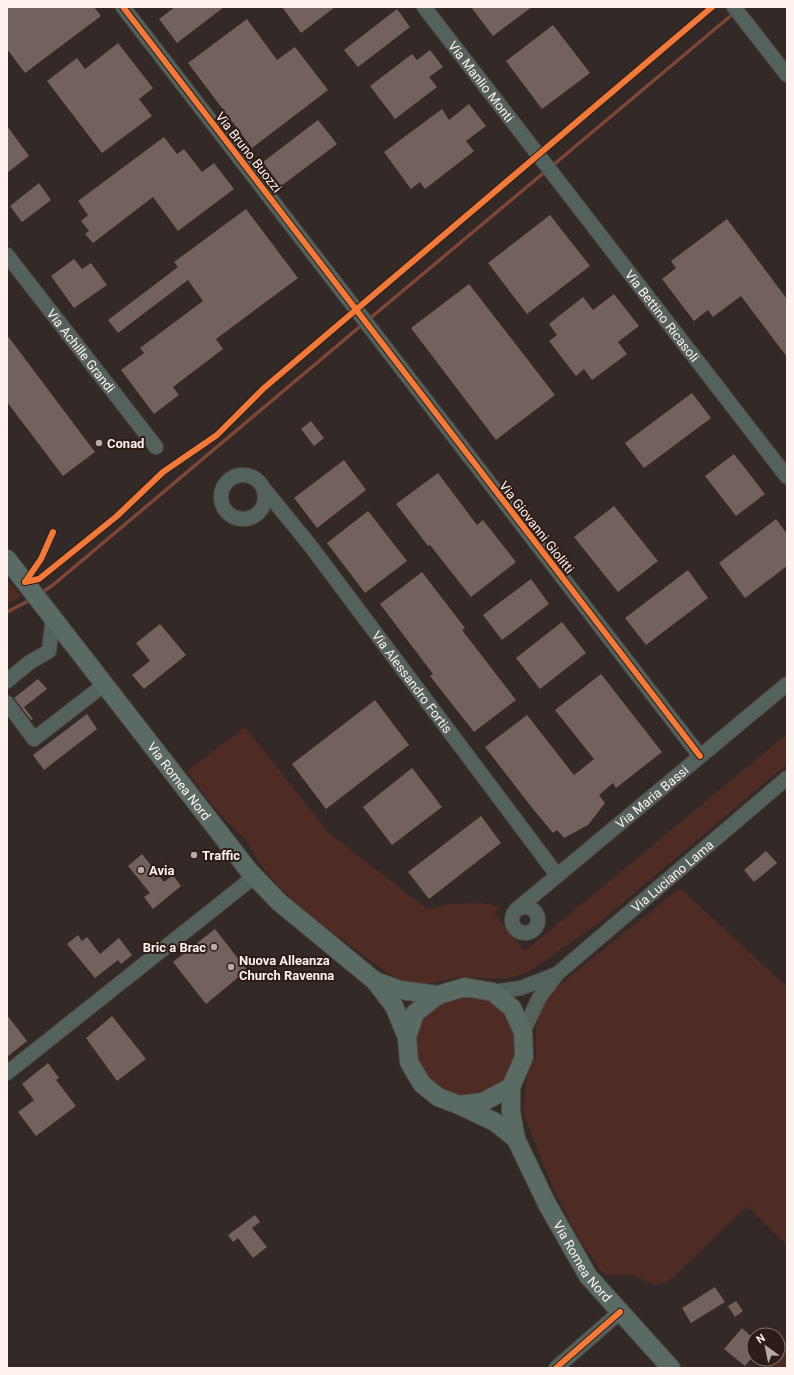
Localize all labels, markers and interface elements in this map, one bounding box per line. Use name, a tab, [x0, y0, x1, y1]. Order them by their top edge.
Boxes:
street label: Via Manlio Monti	[445, 38, 517, 125]
street label: Via Bruno Buozzi	[213, 109, 285, 195]
street label: Via Bettino Ricasoli	[622, 267, 702, 365]
street label: Via Achille Grandi	[44, 306, 118, 396]
place label: Conad	[107, 436, 144, 451]
marker: Conad	[94, 438, 104, 448]
street label: Via Giovanni Giolitti	[496, 478, 577, 576]
street label: Via Alessandro Fortis	[369, 628, 455, 736]
street label: Via Romea Nord	[144, 739, 214, 823]
street label: Via Maria Bassi	[613, 762, 692, 832]
street label: Via Luciano Lama	[628, 837, 717, 915]
place label: Traffic	[202, 848, 240, 863]
marker: Traffic	[189, 850, 199, 860]
place label: Avia	[149, 863, 174, 878]
marker: Avia	[136, 865, 146, 875]
place label: Bric a Brac	[143, 940, 206, 955]
marker: Bric a Brac	[209, 942, 219, 952]
place label: Nuova Alleanza Church Ravenna	[239, 953, 334, 983]
marker: Nuova Alleanza Church Ravenna	[226, 962, 236, 972]
street label: Via Romea Nord	[550, 1218, 614, 1305]
north arrow	[746, 1327, 786, 1367]
text: N	[754, 1331, 768, 1347]

